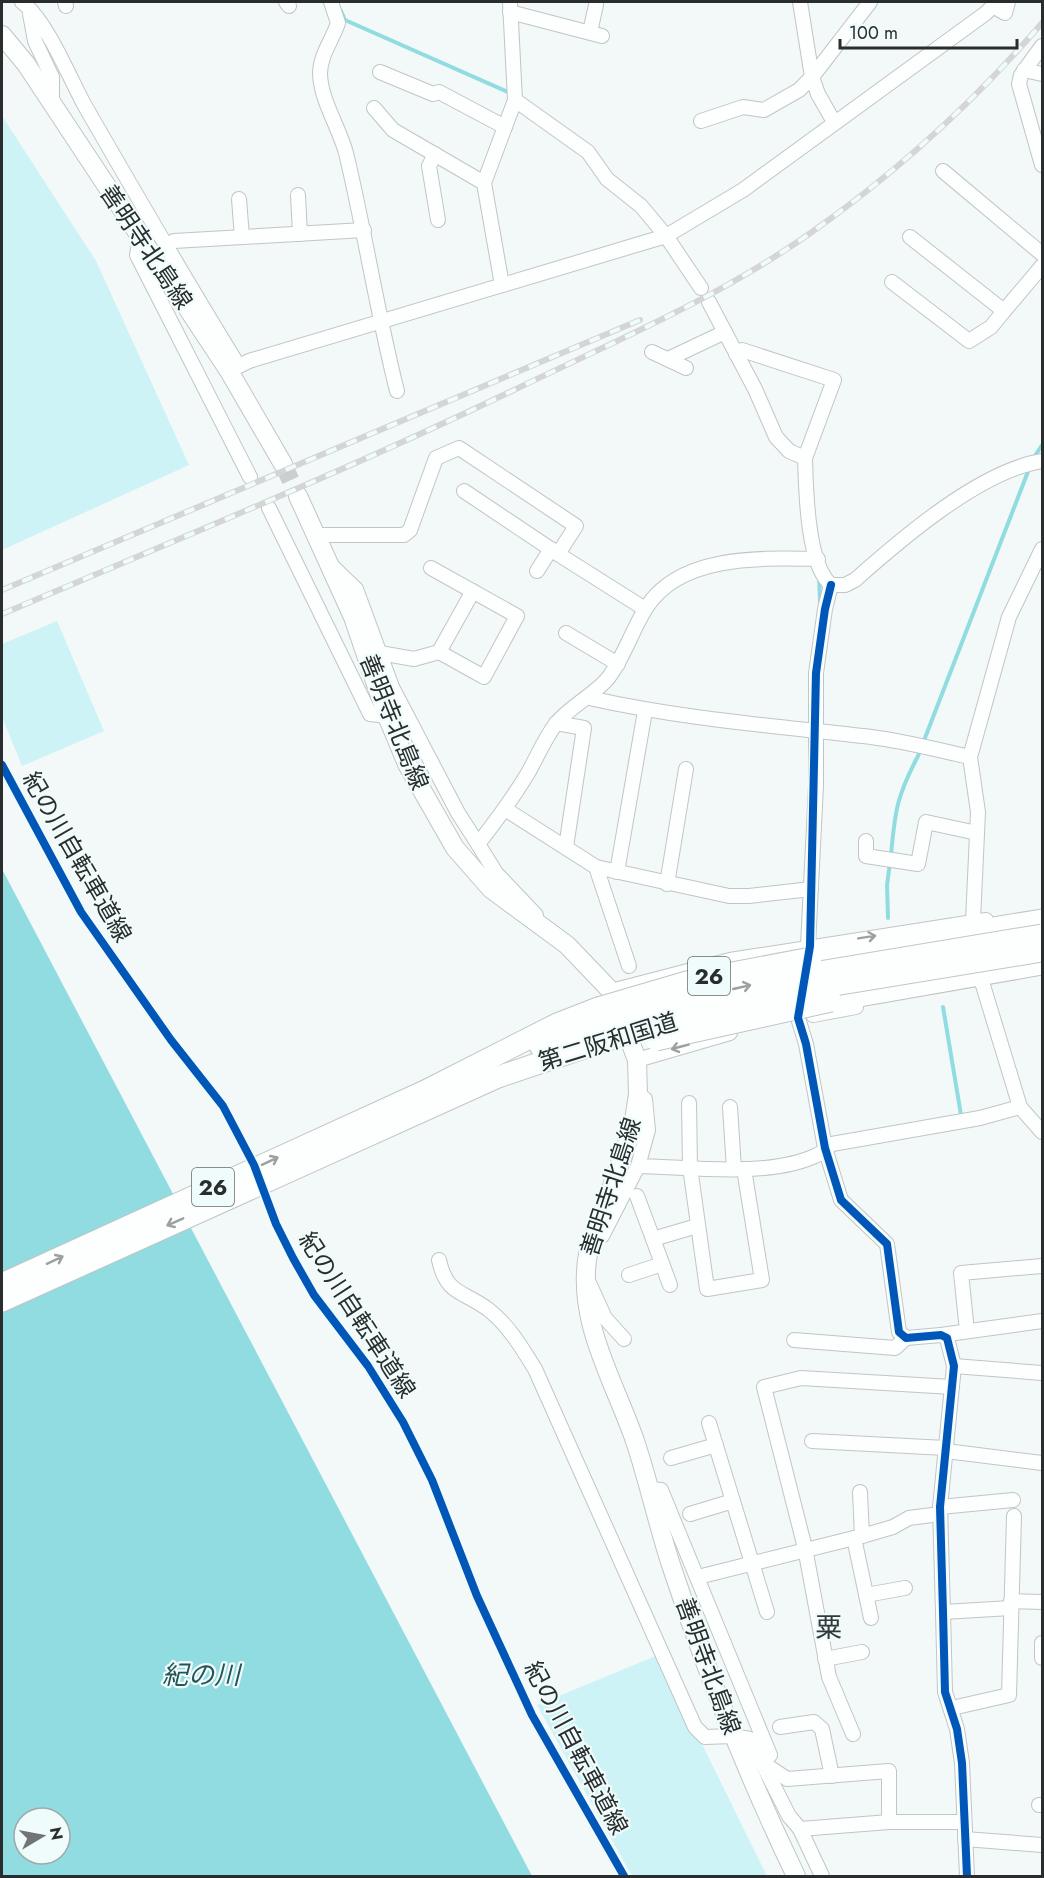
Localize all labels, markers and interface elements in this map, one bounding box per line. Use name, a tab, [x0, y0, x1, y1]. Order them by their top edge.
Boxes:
scale bar	[840, 12, 1017, 50]
text: 100 m	[849, 20, 898, 46]
street label: 善明寺北島線	[92, 177, 201, 316]
street label: 善明寺北島線	[351, 648, 438, 795]
street label: 紀の川自転車道線	[14, 765, 141, 949]
one-way arrow	[857, 932, 877, 943]
road number: 26	[688, 957, 730, 995]
one-way arrow	[732, 981, 751, 992]
street label: 第二阪和国道	[534, 1004, 682, 1079]
one-way arrow	[671, 1042, 690, 1053]
street label: 善明寺北島線	[572, 1113, 649, 1261]
one-way arrow	[260, 1155, 279, 1166]
road number: 26	[192, 1168, 234, 1206]
one-way arrow	[166, 1216, 184, 1228]
street label: 紀の川自転車道線	[290, 1225, 424, 1405]
one-way arrow	[45, 1253, 63, 1265]
street label: 善明寺北島線	[667, 1592, 750, 1739]
district label: 粟	[816, 1608, 843, 1647]
street label: 紀の川自転車道線	[516, 1655, 637, 1841]
water label: 紀の川	[162, 1656, 243, 1694]
north arrow	[12, 1806, 72, 1866]
text: N	[44, 1825, 69, 1842]

